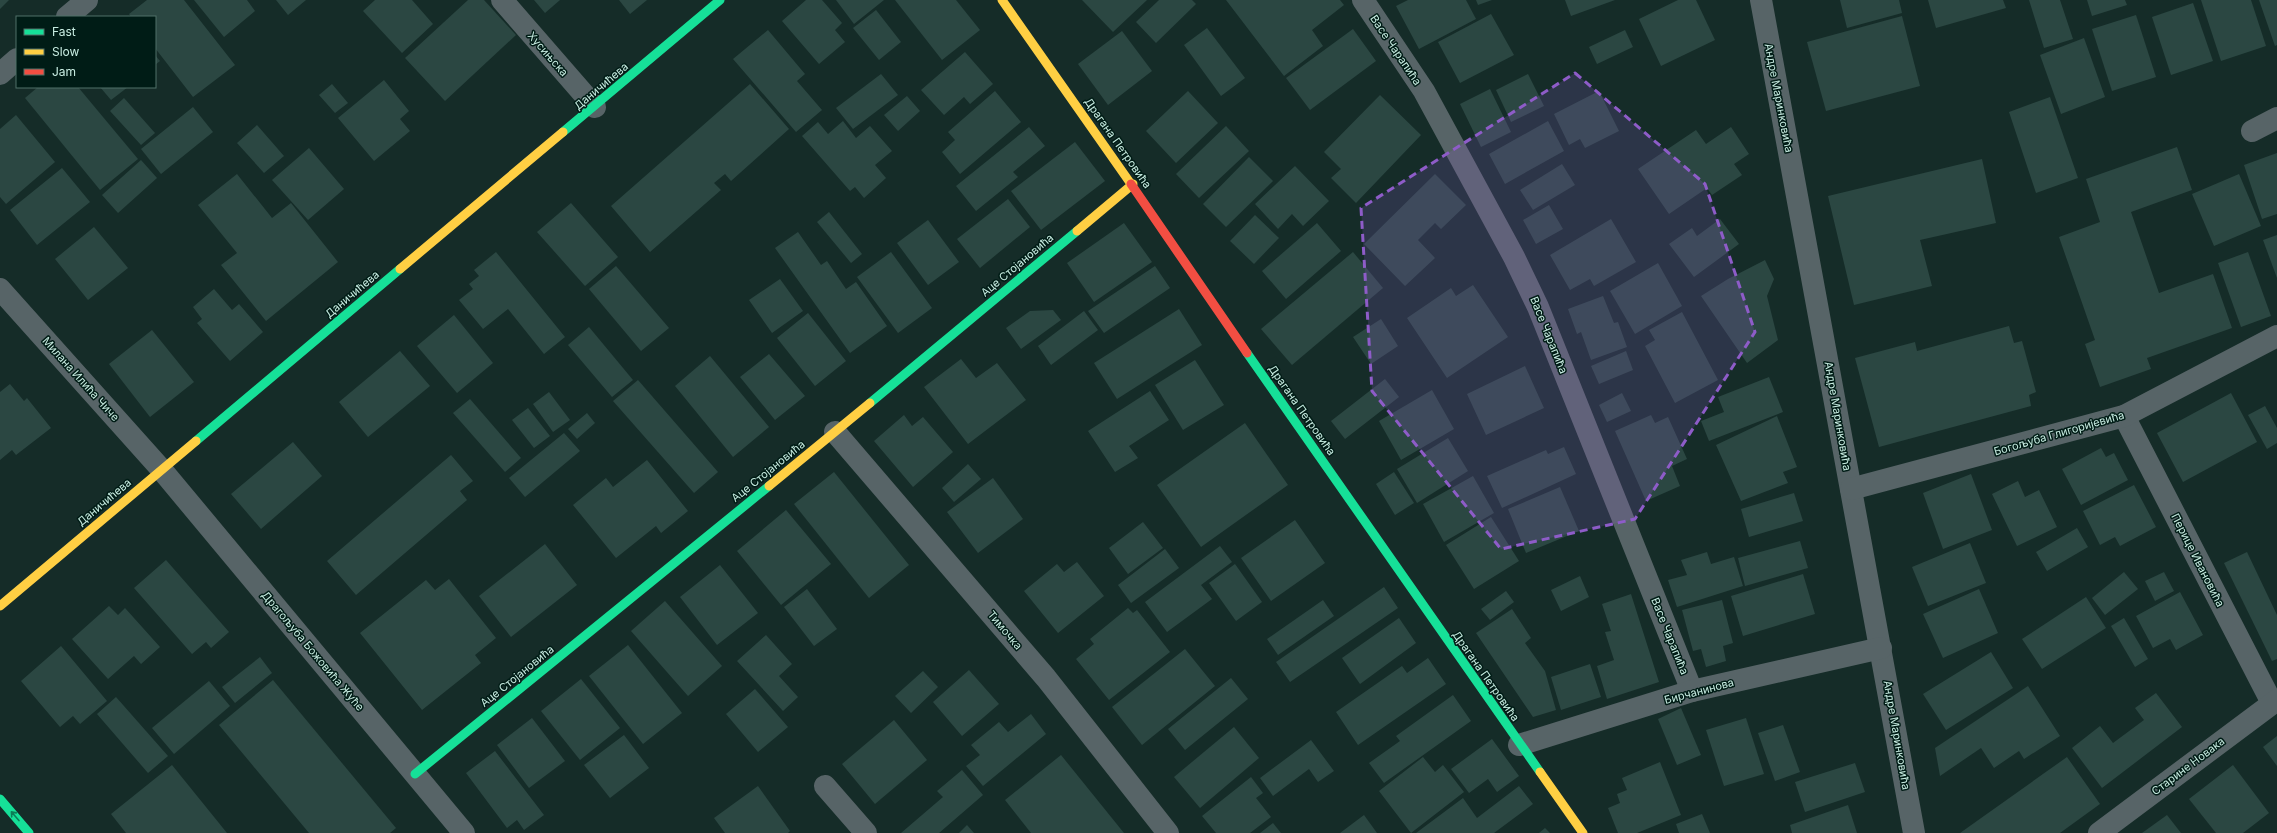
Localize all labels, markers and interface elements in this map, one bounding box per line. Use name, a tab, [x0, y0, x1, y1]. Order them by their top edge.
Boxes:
street label: Васе Чарапића	[1367, 12, 1425, 88]
legend	[16, 16, 156, 88]
text: Fast	[52, 24, 76, 39]
street label: Хусињска	[525, 29, 571, 79]
street label: Андре Маринковића	[1762, 42, 1796, 154]
text: Slow	[52, 44, 80, 59]
street label: Даничићева	[571, 59, 631, 113]
text: Jam	[52, 64, 76, 79]
street label: Драгана Петровића	[1081, 95, 1155, 191]
street label: Аце Стојановића	[978, 231, 1056, 299]
street label: Даничићева	[322, 267, 382, 321]
street label: Васе Чарапића	[1527, 294, 1571, 376]
street label: Милана Илића Чиче	[39, 334, 123, 424]
street label: Андре Маринковића	[1821, 360, 1855, 472]
street label: Драгана Петровића	[1265, 362, 1339, 458]
street label: Богољуба Глигоријевића	[1992, 408, 2126, 458]
street label: Аце Стојановића	[728, 437, 808, 505]
street label: Даничићева	[74, 475, 134, 529]
street label: Перице Ивановића	[2168, 511, 2228, 609]
street label: Драгољуба Божовића Жуће	[259, 588, 367, 714]
street label: Васе Чарапића	[1648, 595, 1692, 677]
street label: Тимочка	[985, 608, 1025, 652]
street label: Драгана Петровића	[1449, 628, 1523, 724]
street label: Аце Стојановића	[477, 642, 557, 710]
street label: Бирчанинова	[1663, 675, 1735, 707]
street label: Андре Маринковића	[1880, 679, 1914, 791]
street label: Старине Новака	[2149, 734, 2227, 798]
one-way arrow	[10, 811, 19, 821]

